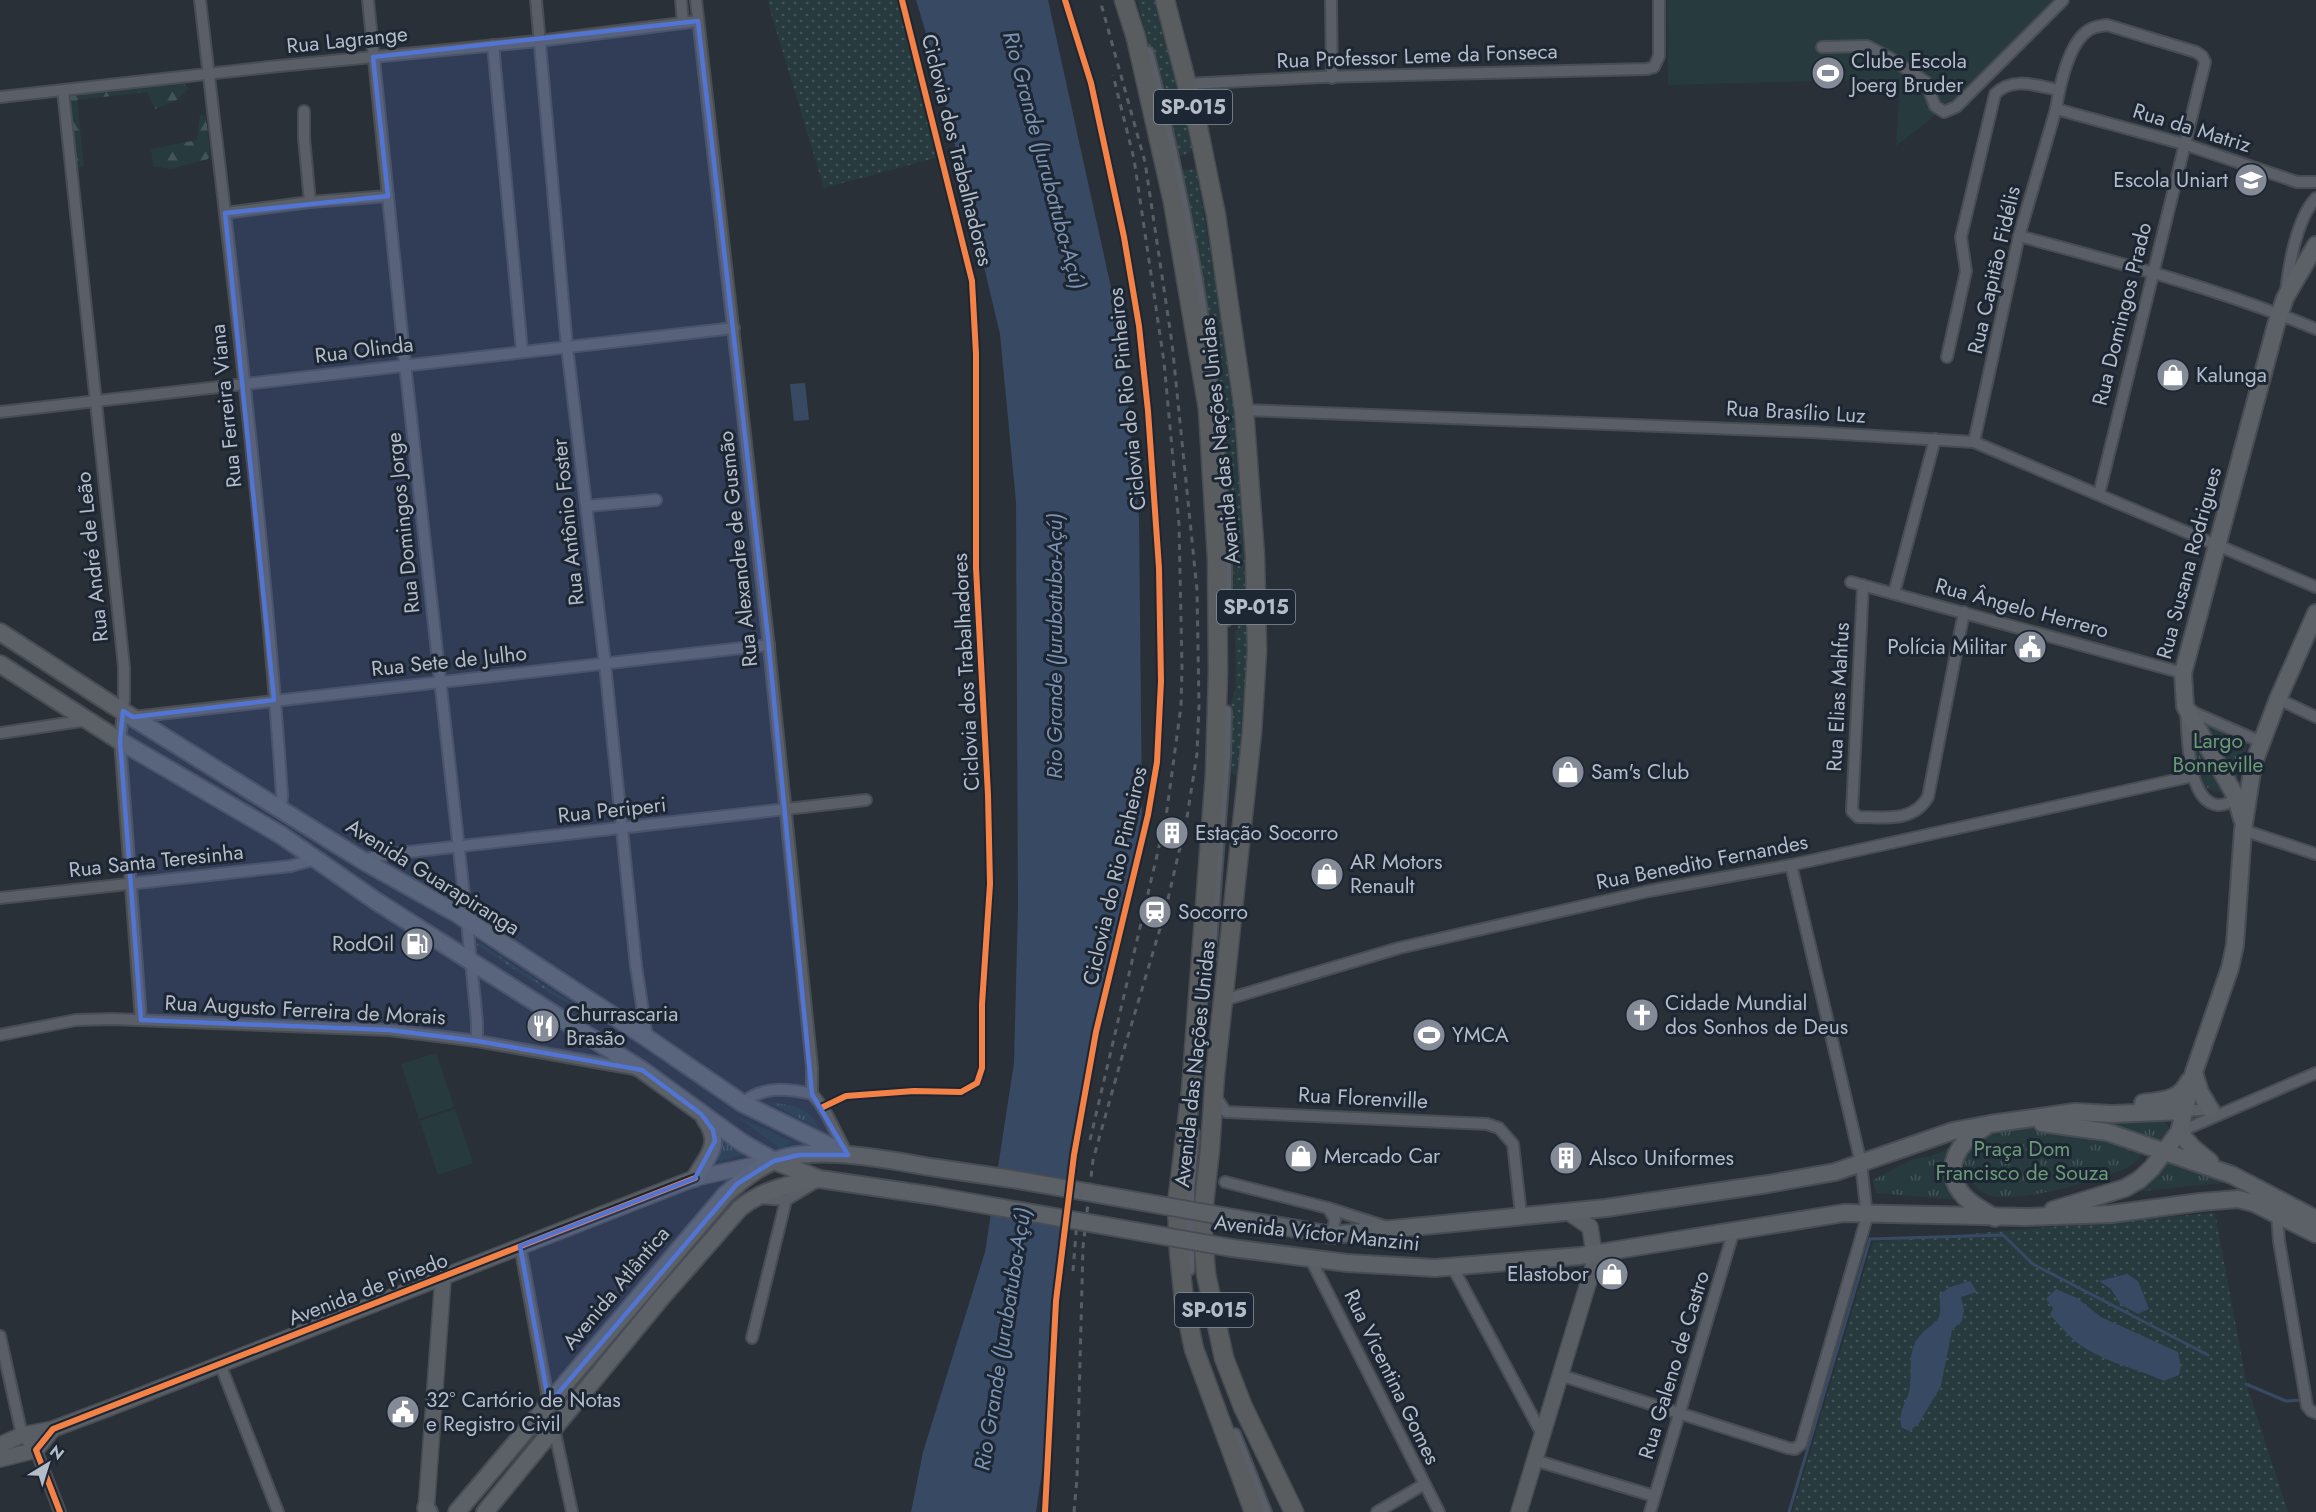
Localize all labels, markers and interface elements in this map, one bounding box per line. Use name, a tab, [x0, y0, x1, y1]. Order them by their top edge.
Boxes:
street label: Rua Lagrange	[285, 19, 409, 61]
water label: Rio Grande (Jurubatuba-Açú)	[995, 27, 1095, 293]
street label: Ciclovia dos Trabalhadores	[914, 31, 1000, 269]
street label: Rua Professor Leme da Fonseca	[1276, 36, 1558, 76]
place label: Clube Escola Joerg Bruder	[1848, 46, 1967, 100]
sports icon: Clube Escola Joerg Bruder	[1810, 55, 1846, 91]
road number: SP-015	[1154, 90, 1232, 124]
street label: Rua da Matriz	[2129, 96, 2255, 160]
school or university icon: Escola Uniart	[2233, 162, 2269, 198]
place label: Escola Uniart	[2113, 165, 2228, 195]
street label: Rua Capitão Fidélis	[1960, 183, 2028, 357]
street label: Rua Domingos Prado	[2085, 219, 2159, 409]
street label: Ciclovia do Rio Pinheiros	[1100, 286, 1154, 512]
street label: Avenida das Nações Unidas	[1192, 316, 1248, 566]
street label: Rua Ferreira Viana	[202, 323, 250, 489]
street label: Rua Olinda	[313, 329, 415, 371]
shop icon: Kalunga	[2155, 357, 2191, 393]
place label: Kalunga	[2196, 360, 2267, 390]
street label: Rua Brasílio Luz	[1725, 393, 1867, 431]
street label: Rua Alexandre de Gusmão	[711, 429, 765, 669]
street label: Rua Domingos Jorge	[379, 431, 427, 615]
street label: Rua Antônio Foster	[544, 436, 592, 607]
street label: Rua Susana Rodrigues	[2149, 464, 2229, 662]
street label: Rua André de Leão	[68, 470, 116, 644]
water label: Rio Grande (Jurubatuba-Açú)	[1038, 513, 1070, 779]
street label: Ciclovia dos Trabalhadores	[945, 552, 987, 792]
street label: Rua Ângelo Herrero	[1932, 570, 2112, 646]
road number: SP-015	[1217, 590, 1295, 624]
street label: Rua Elias Mahfus	[1819, 622, 1857, 772]
public building icon: Polícia Militar	[2012, 629, 2048, 665]
place label: Polícia Militar	[1887, 632, 2008, 662]
street label: Rua Sete de Julho	[370, 638, 528, 684]
park label: Largo Bonneville	[2173, 726, 2264, 780]
shop icon: Sam's Club	[1550, 754, 1586, 790]
place label: Sam's Club	[1591, 757, 1689, 787]
street label: Ciclovia do Rio Pinheiros	[1075, 764, 1155, 988]
street label: Rua Periperi	[556, 789, 668, 831]
street label: Avenida Guarapiranga	[340, 811, 526, 943]
building icon: Estação Socorro	[1154, 815, 1190, 851]
place label: Estação Socorro	[1195, 818, 1338, 848]
street label: Rua Benedito Fernandes	[1594, 827, 1810, 897]
street label: Rua Santa Teresinha	[67, 837, 245, 885]
place label: AR Motors Renault	[1350, 847, 1443, 901]
shop icon: AR Motors Renault	[1309, 856, 1345, 892]
station icon: Socorro	[1137, 894, 1173, 930]
place label: Socorro	[1178, 897, 1248, 927]
fuel station icon: RodOil	[399, 926, 435, 962]
place label: RodOil	[332, 929, 394, 959]
street label: Avenida das Nações Unidas	[1167, 939, 1223, 1189]
street label: Rua Augusto Ferreira de Morais	[164, 988, 446, 1032]
place label: Cidade Mundial dos Sonhos de Deus	[1665, 988, 1848, 1042]
church icon: Cidade Mundial dos Sonhos de Deus	[1624, 997, 1660, 1033]
place label: Churrascaria Brasão	[566, 999, 678, 1053]
restaurant icon: Churrascaria Brasão	[525, 1008, 561, 1044]
sports icon: YMCA	[1411, 1017, 1447, 1053]
place label: YMCA	[1452, 1020, 1509, 1050]
street label: Rua Florenville	[1297, 1080, 1429, 1116]
park label: Praça Dom Francisco de Souza	[1935, 1134, 2109, 1188]
shop icon: Mercado Car	[1283, 1138, 1319, 1174]
building icon: Alsco Uniformes	[1548, 1140, 1584, 1176]
place label: Mercado Car	[1324, 1141, 1441, 1171]
place label: Alsco Uniformes	[1589, 1143, 1734, 1173]
water label: Rio Grande (Jurubatuba-Açú)	[965, 1205, 1039, 1473]
street label: Avenida Víctor Manzini	[1213, 1207, 1421, 1259]
street label: Avenida Atlântica	[555, 1220, 677, 1356]
street label: Avenida de Pinedo	[284, 1245, 452, 1333]
shop icon: Elastobor	[1594, 1256, 1630, 1292]
place label: Elastobor	[1507, 1259, 1590, 1289]
street label: Rua Galeno de Castro	[1631, 1267, 1717, 1463]
street label: Rua Vicentina Gomes	[1336, 1284, 1448, 1470]
road number: SP-015	[1175, 1293, 1253, 1327]
place label: 32º Cartório de Notas e Registro Civil	[426, 1385, 621, 1439]
public building icon: 32º Cartório de Notas e Registro Civil	[385, 1394, 421, 1430]
north arrow	[18, 1434, 78, 1494]
text: N	[45, 1440, 69, 1466]

